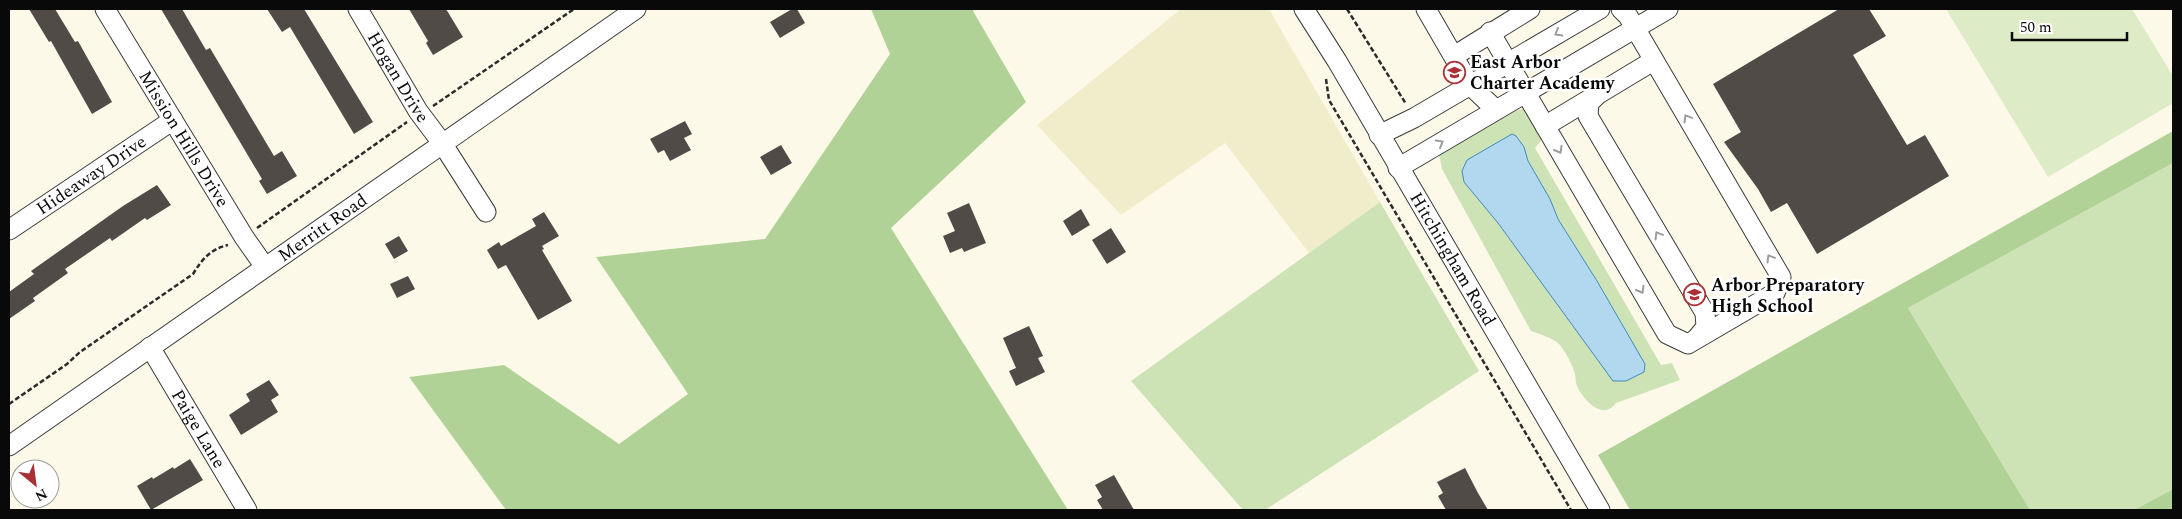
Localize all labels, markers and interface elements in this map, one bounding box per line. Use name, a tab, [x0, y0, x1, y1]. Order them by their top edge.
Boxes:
scale bar	[2012, 10, 2127, 42]
text: 50 m	[2020, 16, 2052, 39]
street label: Hogan Drive	[360, 27, 435, 129]
one-way arrow	[1555, 27, 1564, 37]
place label: East Arbor Charter Academy	[1470, 49, 1616, 97]
school or university icon: East Arbor Charter Academy	[1442, 60, 1466, 84]
street label: Mission Hills Drive	[132, 65, 236, 213]
one-way arrow	[1684, 114, 1694, 123]
street label: Hideaway Drive	[31, 129, 152, 222]
one-way arrow	[1434, 139, 1443, 149]
one-way arrow	[1553, 144, 1563, 153]
street label: Merritt Road	[272, 187, 373, 269]
street label: Hitchingham Road	[1403, 187, 1502, 331]
one-way arrow	[1655, 232, 1665, 241]
one-way arrow	[1766, 254, 1776, 263]
place label: Arbor Preparatory High School	[1711, 272, 1866, 320]
school or university icon: Arbor Preparatory High School	[1683, 283, 1707, 307]
one-way arrow	[1635, 284, 1645, 293]
street label: Paige Lane	[164, 384, 232, 474]
north arrow	[10, 459, 60, 509]
text: N	[31, 483, 51, 507]

